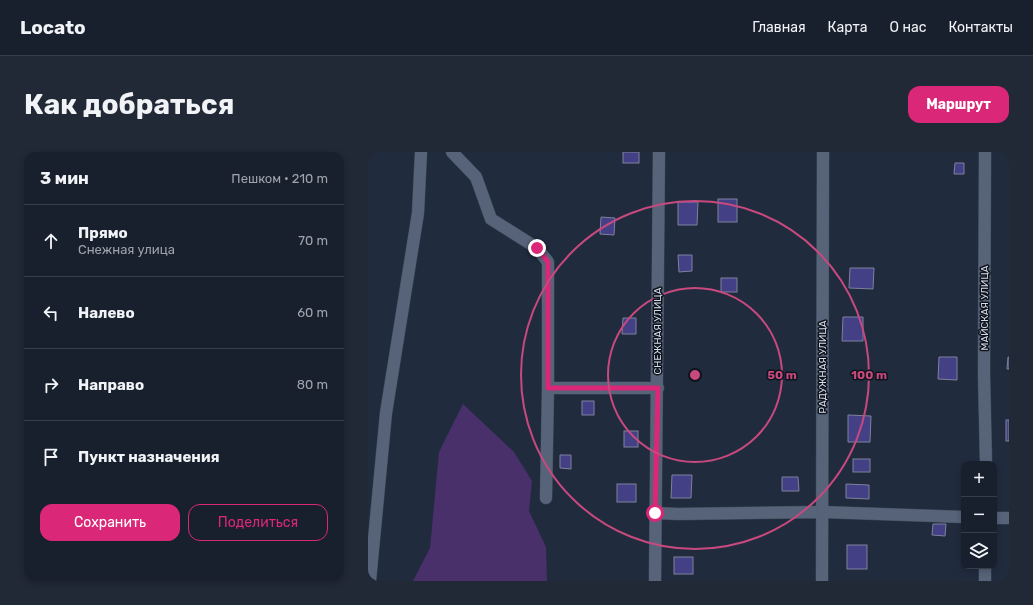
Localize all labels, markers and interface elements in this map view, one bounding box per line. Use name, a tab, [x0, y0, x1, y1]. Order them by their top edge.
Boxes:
text: Locato	[20, 16, 86, 39]
text: Главная	[752, 19, 806, 36]
text: Карта	[828, 19, 868, 36]
text: О нас	[890, 19, 926, 36]
text: Контакты	[948, 19, 1013, 36]
button: Маршрут	[908, 86, 1009, 123]
text: Как добраться	[24, 88, 234, 121]
text: 3 мин	[40, 168, 89, 188]
text: Пешком · 210 m	[231, 171, 328, 186]
text: Прямо	[78, 224, 128, 242]
icon: ahead	[40, 230, 62, 252]
text: 70 m	[298, 233, 328, 248]
route end	[528, 239, 546, 257]
text: Снежная улица	[78, 242, 175, 257]
street label: МАЙСКАЯ УЛИЦА	[979, 265, 991, 350]
street label: СНЕЖНАЯ УЛИЦА	[652, 287, 664, 374]
icon: left	[40, 302, 62, 324]
text: Налево	[78, 304, 135, 322]
text: 60 m	[297, 305, 328, 320]
street label: РАДУЖНАЯ УЛИЦА	[817, 320, 829, 413]
centre of rings	[688, 368, 702, 382]
text: 50 m	[767, 368, 797, 382]
text: 100 m	[851, 368, 887, 382]
icon: right	[40, 374, 62, 396]
text: Направо	[78, 376, 144, 394]
text: 80 m	[297, 377, 328, 392]
icon: arrive	[40, 446, 62, 468]
text: Пункт назначения	[78, 448, 220, 466]
map controls	[961, 461, 997, 569]
button: +	[961, 461, 997, 497]
button: −	[961, 497, 997, 533]
button: Сохранить	[40, 504, 180, 541]
button: Поделиться	[188, 504, 328, 541]
route start	[646, 504, 664, 522]
button: layers	[961, 533, 997, 569]

